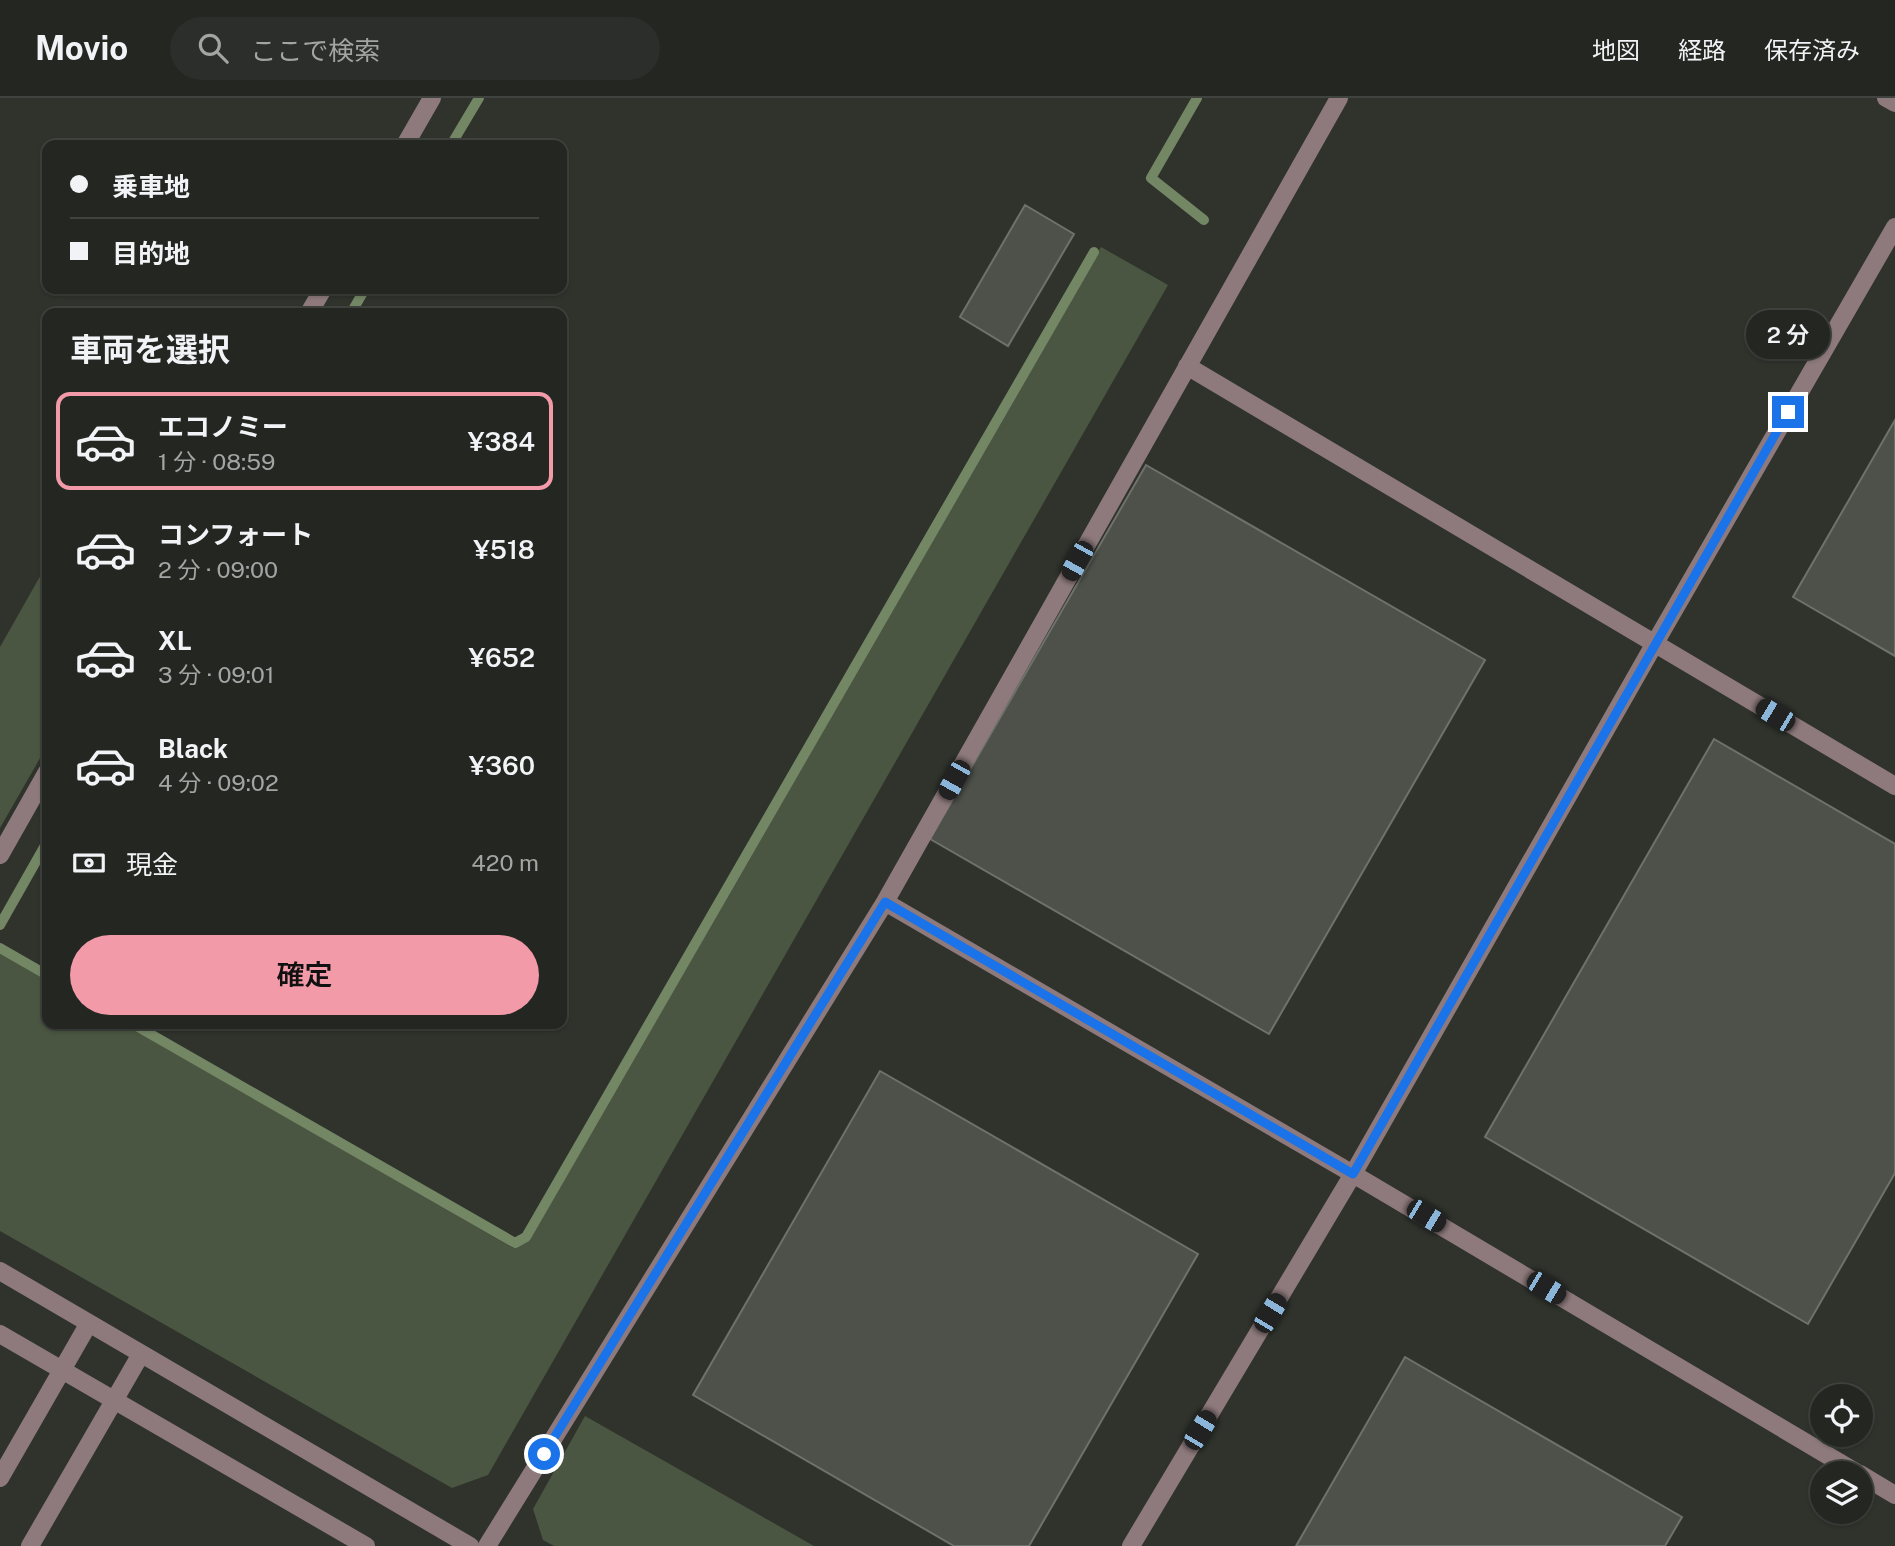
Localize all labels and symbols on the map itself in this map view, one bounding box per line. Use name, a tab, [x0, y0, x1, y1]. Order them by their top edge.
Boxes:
callout: 2 分	[1746, 310, 1830, 360]
route end	[1772, 396, 1804, 428]
car	[1058, 538, 1097, 584]
car	[1752, 695, 1799, 735]
car	[935, 757, 974, 803]
car	[1403, 1196, 1450, 1236]
car	[1523, 1268, 1570, 1308]
car	[1251, 1290, 1290, 1336]
car	[1181, 1407, 1220, 1453]
route start	[528, 1438, 560, 1470]

